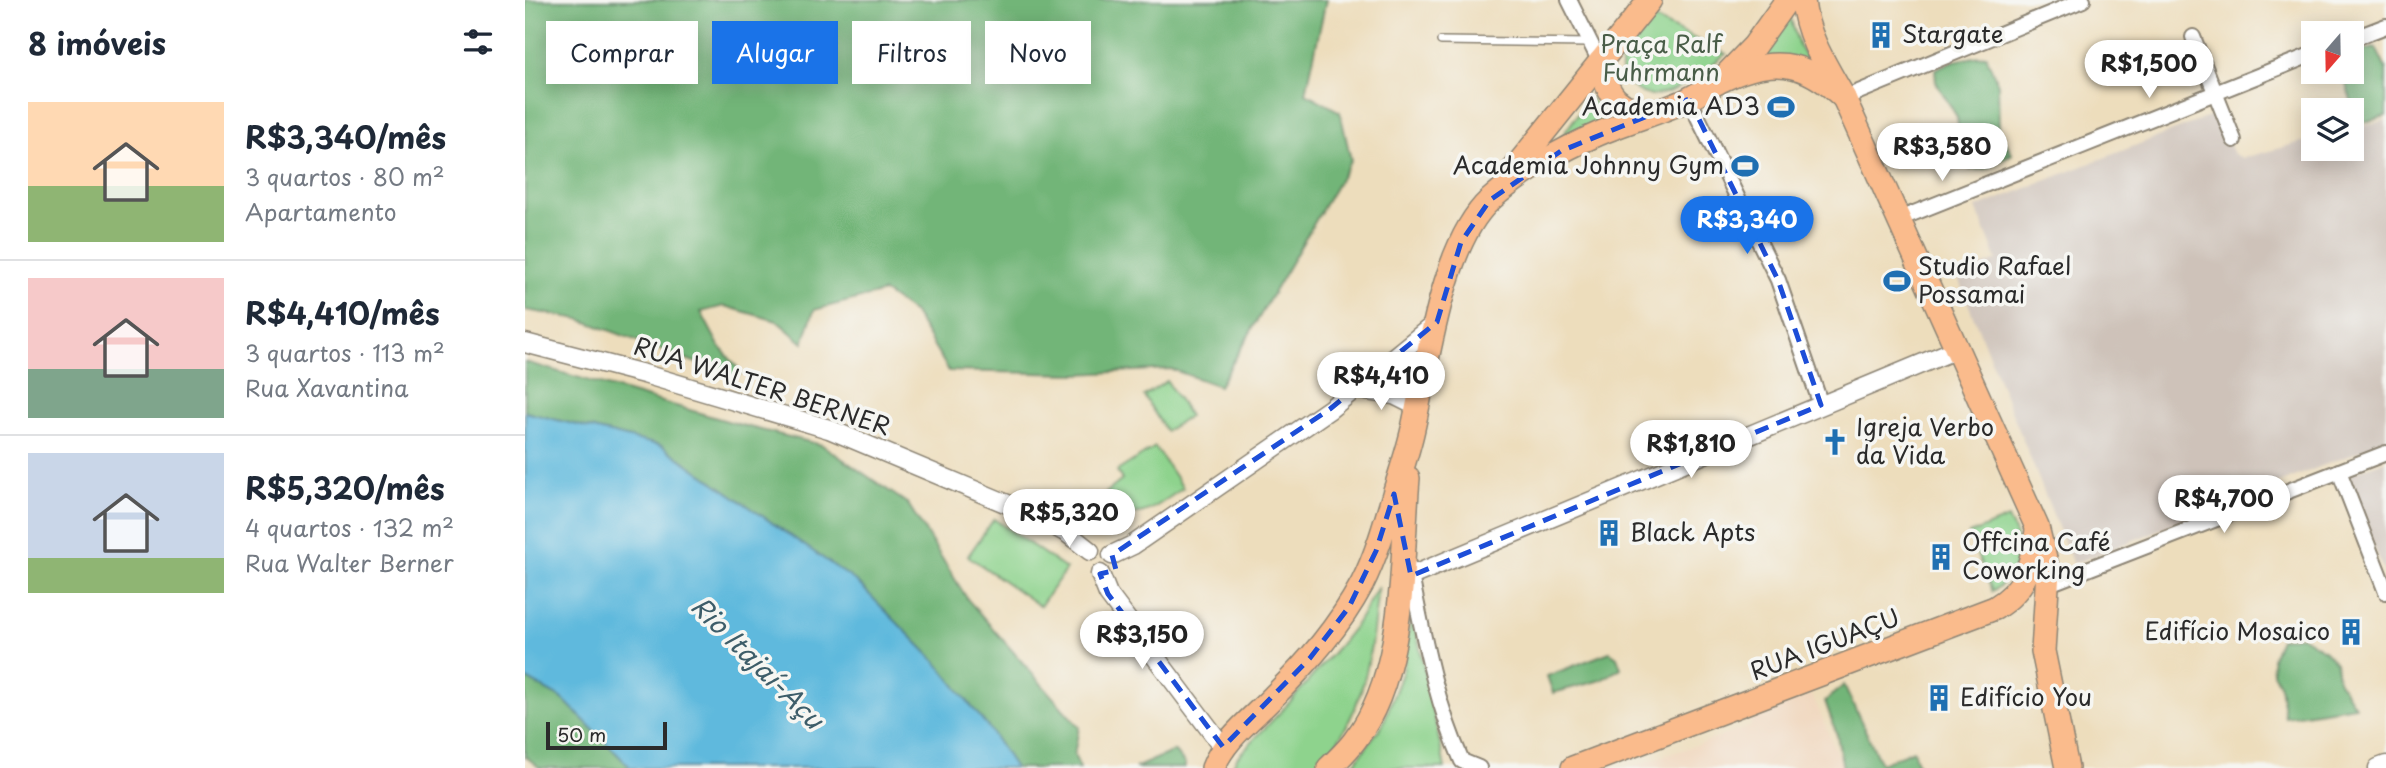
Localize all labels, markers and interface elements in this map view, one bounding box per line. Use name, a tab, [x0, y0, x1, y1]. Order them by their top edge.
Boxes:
place label: Stargate	[1902, 15, 2004, 51]
text: 8 imóveis	[28, 20, 166, 65]
building icon: Stargate	[1866, 20, 1896, 50]
chip: Comprar	[546, 21, 698, 84]
chip: Alugar	[712, 21, 838, 84]
chip: Filtros	[852, 21, 971, 84]
chip: Novo	[985, 21, 1091, 84]
north arrow	[2301, 21, 2364, 84]
map controls	[2301, 21, 2364, 161]
icon: filters	[459, 23, 497, 61]
park label: Praça Ralf Fuhrmann	[1600, 25, 1724, 89]
pin: R$1,500	[2084, 41, 2214, 100]
text: R$1,500	[2101, 45, 2197, 80]
place label: Academia AD3	[1582, 87, 1760, 123]
sports icon: Academia AD3	[1766, 92, 1796, 122]
button: layers	[2301, 98, 2364, 161]
text: R$3,340/mês	[245, 114, 446, 159]
pin: R$3,580	[1877, 124, 2007, 183]
text: R$3,580	[1893, 128, 1991, 163]
icon: home	[84, 130, 168, 214]
place label: Academia Johnny Gym	[1453, 146, 1724, 182]
sports icon: Academia Johnny Gym	[1730, 151, 1760, 181]
text: 3 quartos · 80 m²	[245, 159, 445, 194]
text: Apartamento	[245, 194, 397, 229]
pin: R$3,340	[1682, 196, 1812, 256]
text: R$3,340	[1697, 201, 1797, 236]
place label: Studio Rafael Possamai	[1918, 247, 2071, 311]
sports icon: Studio Rafael Possamai	[1882, 266, 1912, 296]
text: R$4,410/mês	[245, 290, 440, 335]
icon: home	[84, 306, 168, 390]
street label: RUA WALTER BERNER	[629, 327, 896, 444]
text: 3 quartos · 113 m²	[245, 335, 445, 370]
pin: R$4,410	[1316, 352, 1446, 412]
text: R$4,410	[1333, 357, 1429, 392]
text: Rua Xavantina	[245, 370, 408, 405]
place label: Igreja Verbo da Vida	[1856, 408, 1994, 472]
pin: R$1,810	[1626, 420, 1756, 480]
text: R$1,810	[1646, 425, 1736, 460]
church icon: Igreja Verbo da Vida	[1820, 427, 1850, 457]
text: R$5,320/mês	[245, 465, 445, 510]
pin: R$4,700	[2159, 476, 2289, 535]
text: R$4,700	[2174, 480, 2274, 515]
icon: home	[84, 481, 168, 565]
pin: R$5,320	[1004, 490, 1134, 549]
text: R$5,320	[1019, 494, 1119, 529]
text: 4 quartos · 132 m²	[245, 510, 454, 545]
place label: Black Apts	[1630, 513, 1755, 549]
building icon: Black Apts	[1594, 518, 1624, 548]
place label: Offcina Café Coworking	[1962, 523, 2111, 587]
building icon: Offcina Café Coworking	[1926, 542, 1956, 572]
text: Rua Walter Berner	[245, 545, 454, 580]
water label: Rio Itajaí-Açu	[683, 587, 834, 738]
street label: RUA IGUAÇU	[1744, 598, 1904, 688]
pin: R$3,150	[1077, 612, 1207, 671]
place label: Edifício Mosaico	[2144, 612, 2330, 648]
text: R$3,150	[1096, 616, 1188, 651]
building icon: Edifício Mosaico	[2336, 617, 2366, 647]
place label: Edifício You	[1960, 678, 2092, 714]
building icon: Edifício You	[1924, 683, 1954, 713]
scale bar	[546, 719, 667, 751]
text: 50 m	[557, 720, 606, 748]

